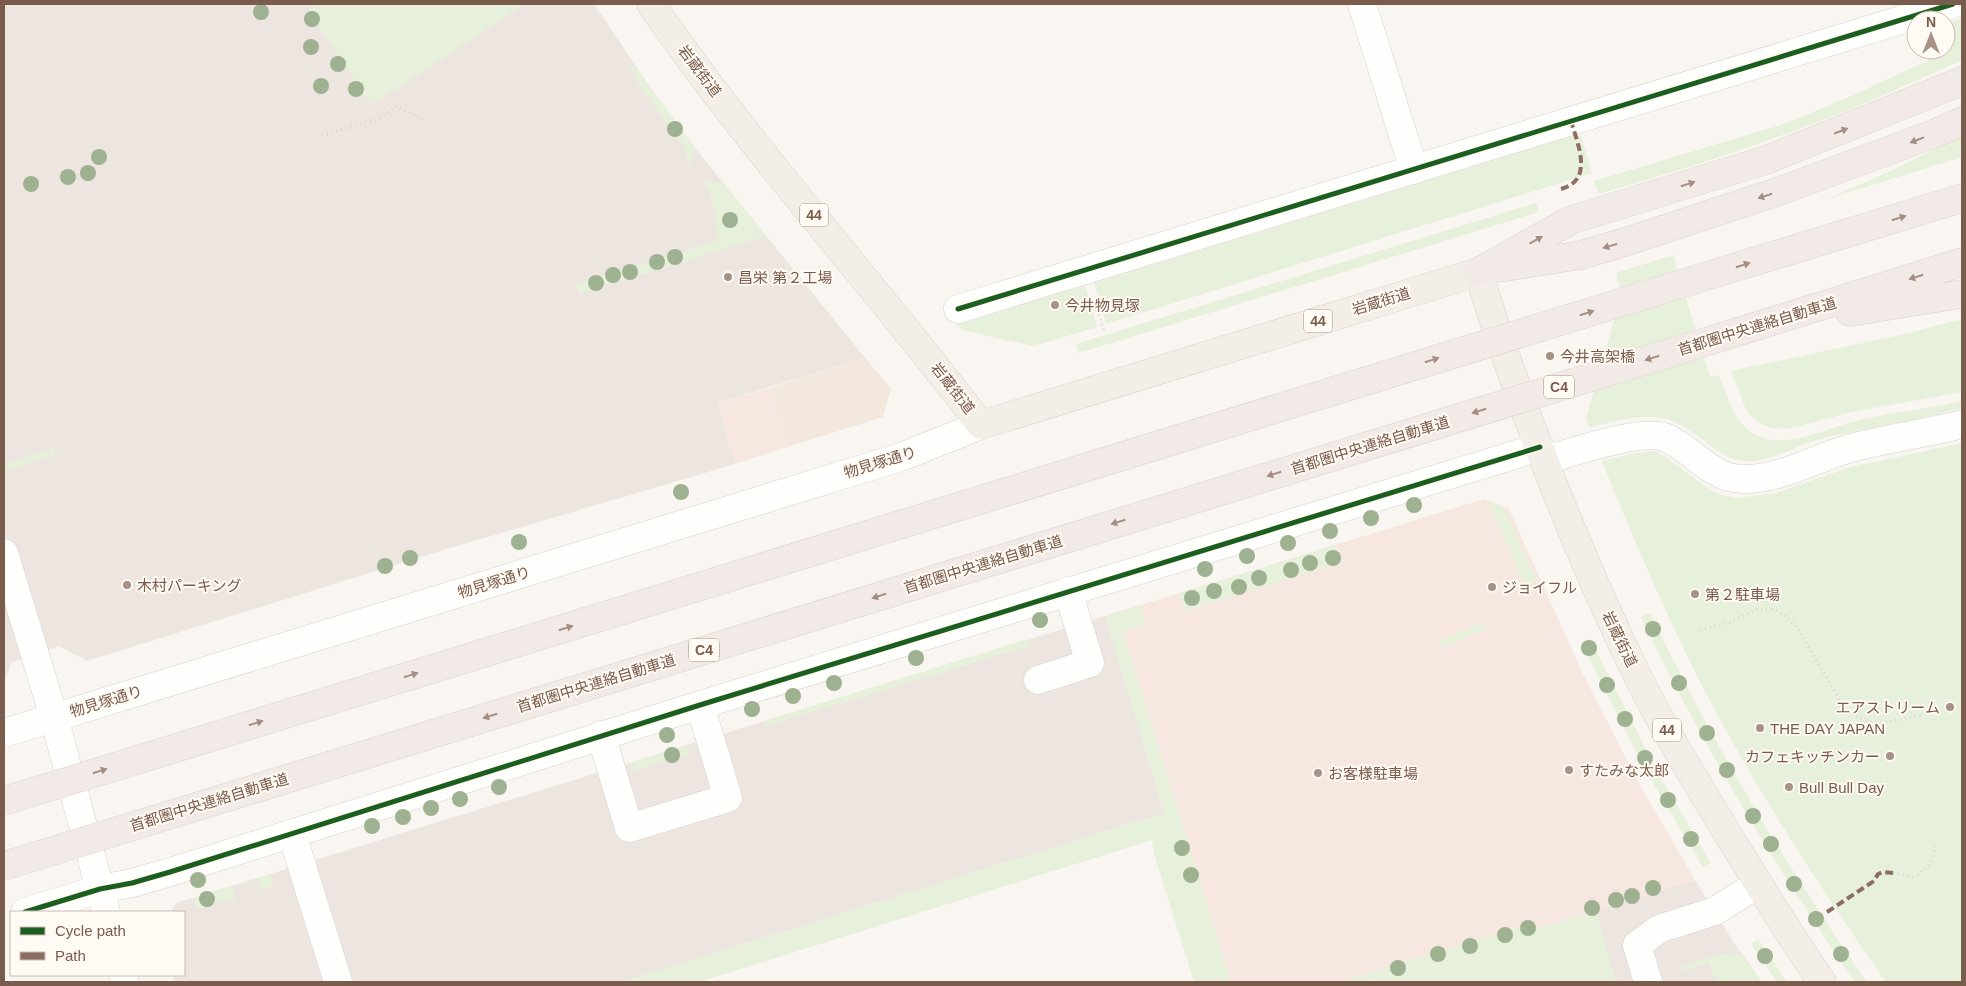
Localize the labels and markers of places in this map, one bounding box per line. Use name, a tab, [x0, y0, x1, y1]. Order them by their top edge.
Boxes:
place label: 昌栄 第２工場	[738, 269, 832, 286]
marker: 昌栄 第２工場	[722, 271, 734, 283]
place label: 今井物見塚	[1065, 297, 1140, 314]
marker: 今井物見塚	[1049, 299, 1061, 311]
place label: 今井高架橋	[1560, 348, 1635, 365]
marker: 今井高架橋	[1544, 350, 1556, 362]
place label: 木村パーキング	[137, 577, 242, 594]
marker: 木村パーキング	[121, 579, 133, 591]
place label: ジョイフル	[1502, 579, 1577, 596]
marker: ジョイフル	[1486, 581, 1498, 593]
place label: 第２駐車場	[1705, 586, 1780, 603]
marker: 第２駐車場	[1689, 588, 1701, 600]
place label: エアストリーム	[1835, 699, 1940, 716]
marker: エアストリーム	[1944, 701, 1956, 713]
place label: THE DAY JAPAN	[1770, 720, 1885, 737]
marker: THE DAY JAPAN	[1754, 722, 1766, 734]
place label: カフェキッチンカー	[1745, 748, 1880, 765]
marker: カフェキッチンカー	[1884, 750, 1896, 762]
place label: すたみな太郎	[1579, 762, 1669, 779]
marker: すたみな太郎	[1563, 764, 1575, 776]
place label: お客様駐車場	[1328, 765, 1418, 782]
marker: お客様駐車場	[1312, 767, 1324, 779]
place label: Bull Bull Day	[1799, 779, 1885, 796]
marker: Bull Bull Day	[1783, 781, 1795, 793]

